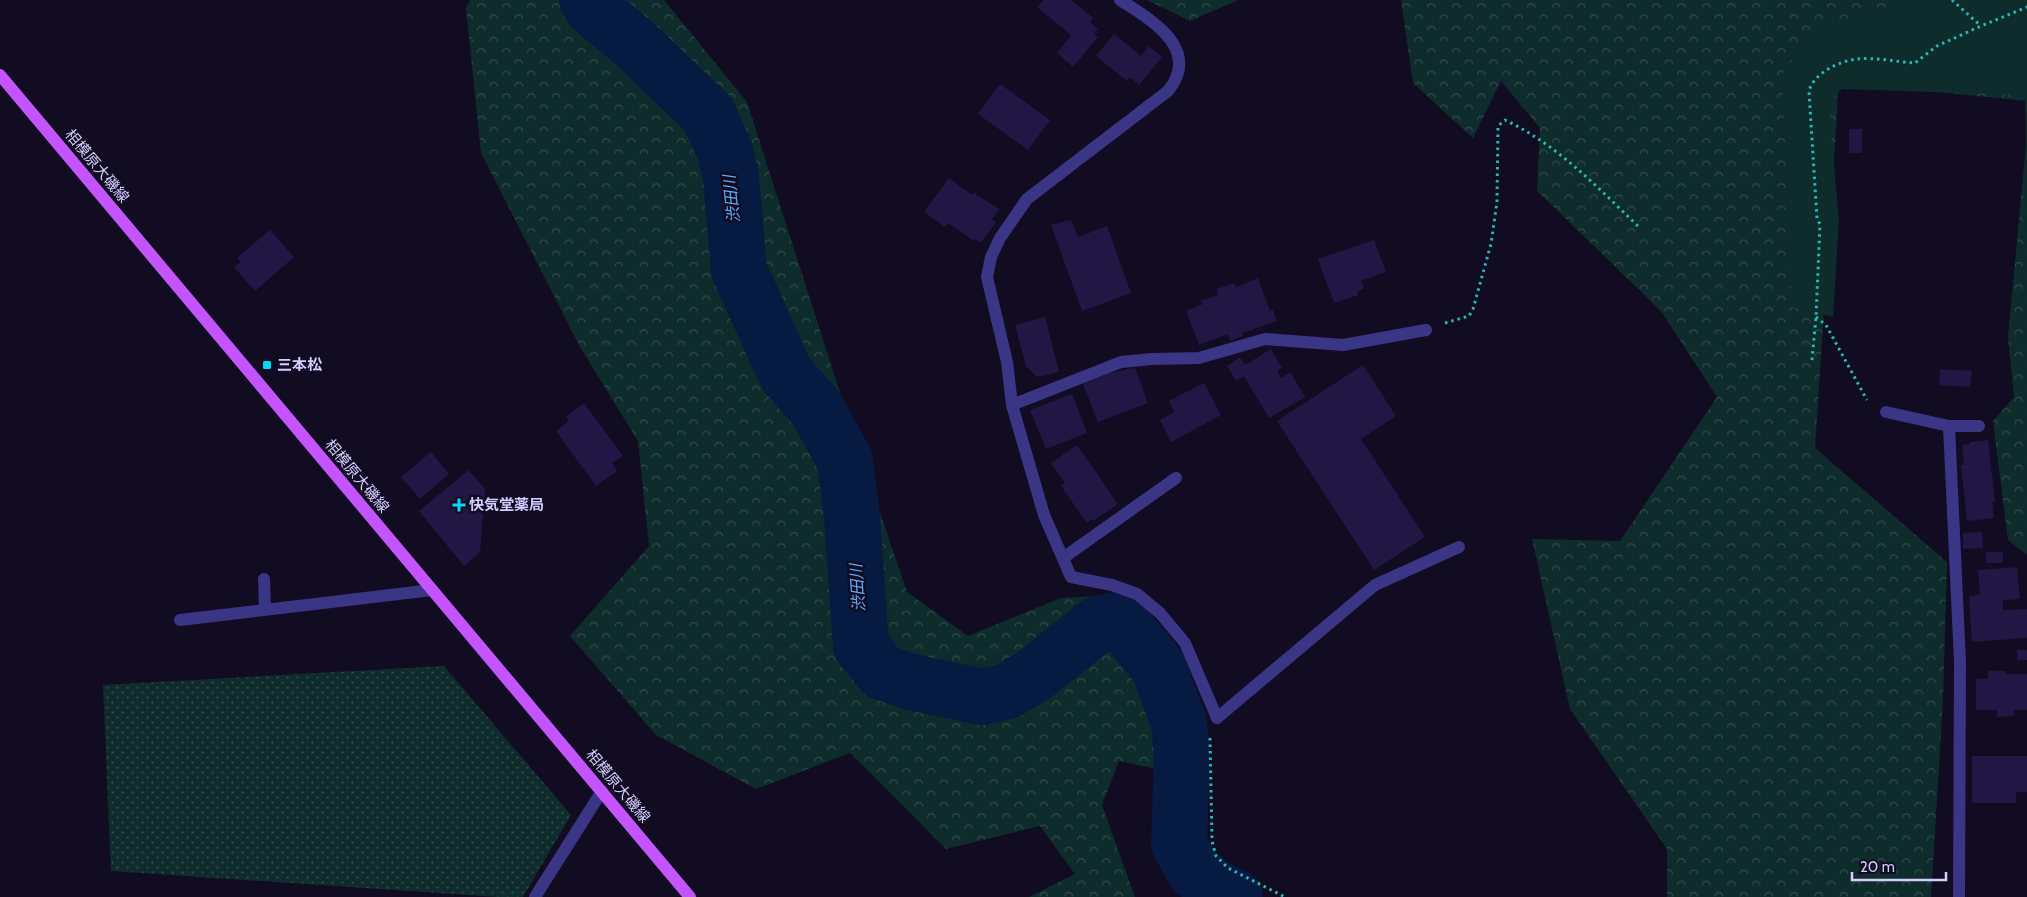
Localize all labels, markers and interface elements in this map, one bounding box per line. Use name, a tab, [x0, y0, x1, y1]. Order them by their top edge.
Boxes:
street label: 相模原大磯線	[61, 126, 133, 206]
water label: 渋田川	[719, 172, 743, 224]
place label: 三本松	[277, 356, 322, 374]
marker: 三本松	[261, 359, 273, 371]
street label: 相模原大磯線	[321, 436, 393, 516]
place label: 快気堂薬局	[469, 496, 544, 514]
marker: 快気堂薬局	[453, 499, 465, 511]
water label: 渋田川	[846, 561, 869, 613]
street label: 相模原大磯線	[582, 746, 654, 826]
scale bar	[1852, 850, 1946, 882]
text: 20 m	[1860, 858, 1895, 876]

